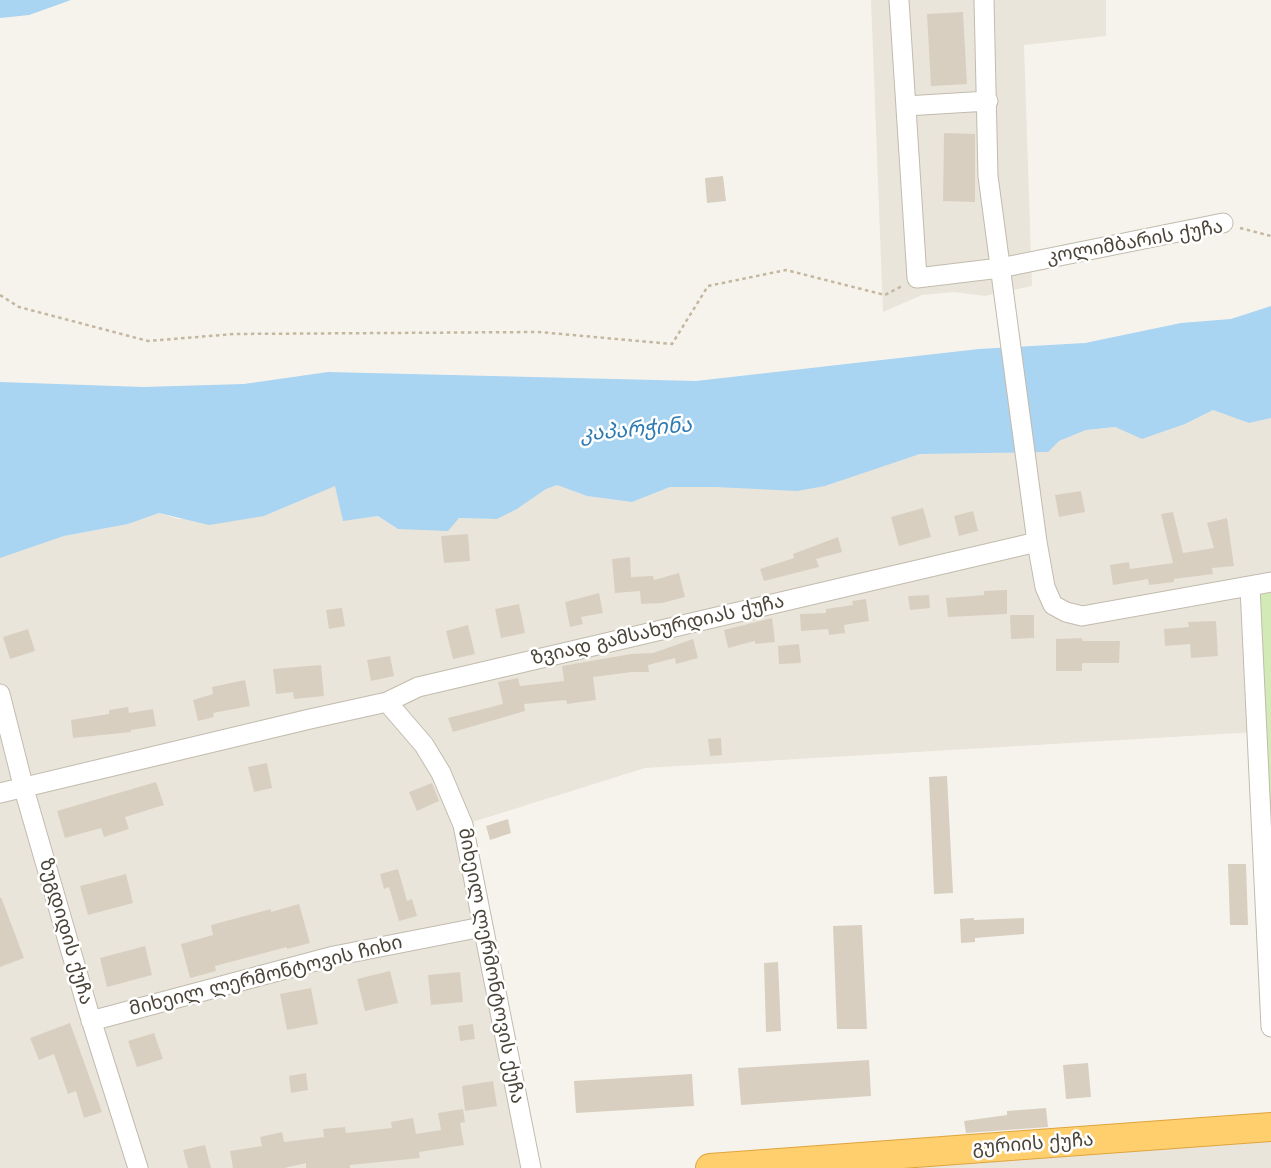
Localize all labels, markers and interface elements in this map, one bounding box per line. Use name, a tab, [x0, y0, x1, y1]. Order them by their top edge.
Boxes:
street label: კოლიმბარის ქუჩა	[1045, 216, 1225, 270]
water label: კაპარჭინა	[579, 414, 693, 448]
street label: ზვიად გამსახურდიას ქუჩა	[529, 591, 787, 671]
street label: მიხეილ ლერმონტოვის ქუჩა	[452, 826, 528, 1106]
street label: ზუგდიდის ქუჩა	[33, 856, 97, 1008]
street label: მიხეილ ლერმონტოვის ჩიხი	[127, 932, 405, 1022]
street label: გურიის ქუჩა	[972, 1129, 1094, 1161]

